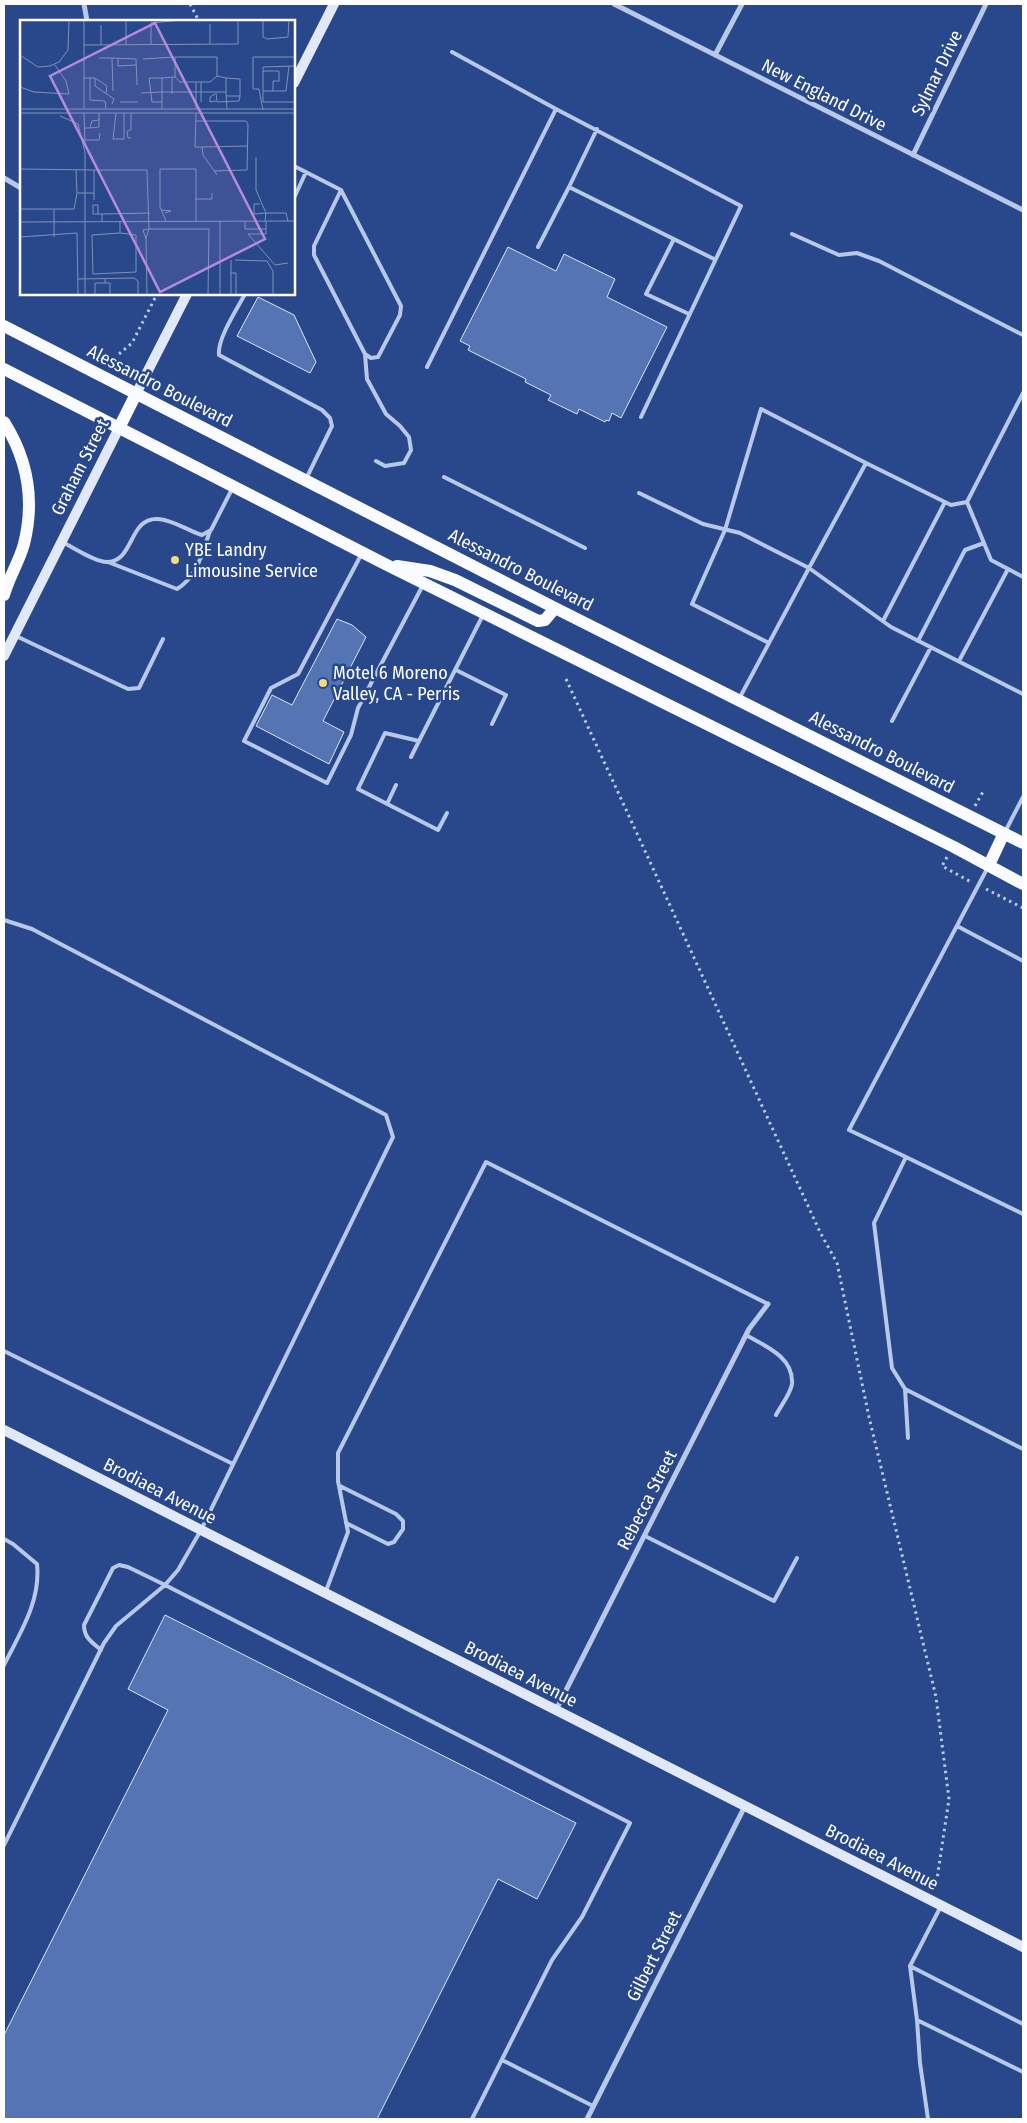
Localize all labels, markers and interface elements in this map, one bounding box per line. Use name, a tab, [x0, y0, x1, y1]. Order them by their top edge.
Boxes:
inset map	[20, 20, 295, 295]
street label: Sylmar Drive	[907, 26, 967, 120]
street label: New England Drive	[758, 54, 890, 136]
street label: Alessandro Boulevard	[84, 340, 236, 432]
street label: Graham Street	[46, 415, 114, 519]
street label: Alessandro Boulevard	[445, 524, 597, 616]
place label: YBE Landry Limousine Service	[185, 539, 318, 582]
marker: YBE Landry Limousine Service	[169, 554, 181, 566]
place label: Motel 6 Moreno Valley, CA - Perris	[333, 662, 460, 705]
marker: Motel 6 Moreno Valley, CA - Perris	[317, 677, 329, 689]
street label: Alessandro Boulevard	[806, 706, 958, 798]
street label: Rebecca Street	[612, 1446, 682, 1554]
street label: Brodiaea Avenue	[100, 1453, 220, 1529]
street label: Brodiaea Avenue	[461, 1636, 581, 1712]
street label: Brodiaea Avenue	[822, 1819, 942, 1895]
street label: Gilbert Street	[622, 1907, 686, 2005]

